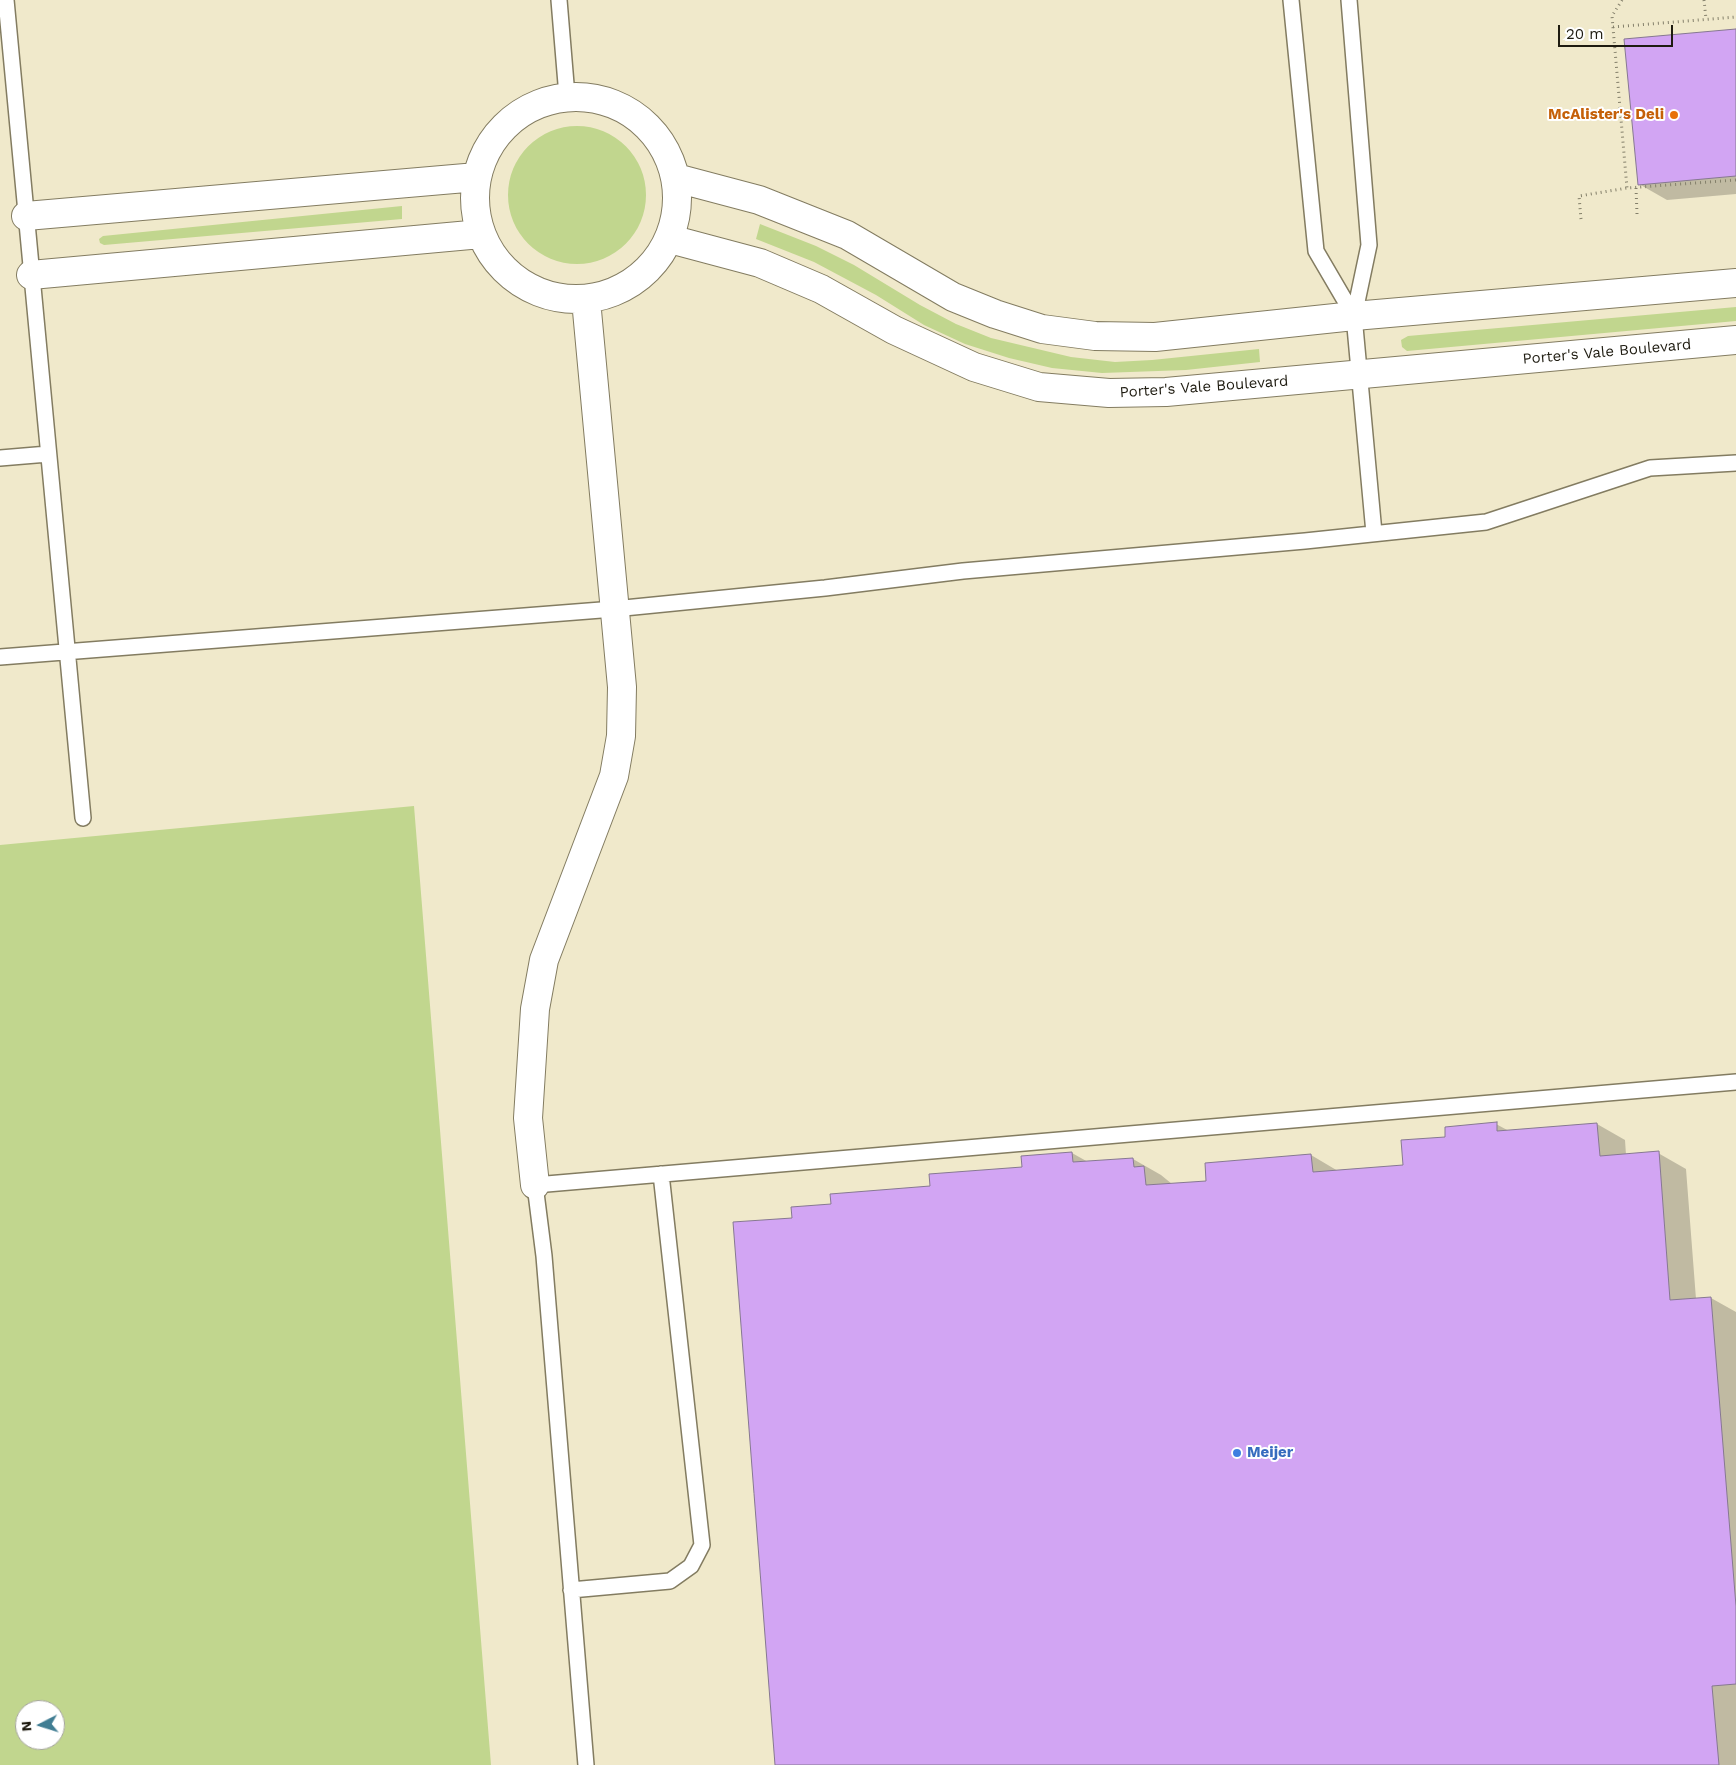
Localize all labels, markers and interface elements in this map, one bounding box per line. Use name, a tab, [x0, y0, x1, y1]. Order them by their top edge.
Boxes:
scale bar	[1561, 15, 1676, 47]
text: 20 m	[1566, 25, 1604, 43]
place label: McAlister's Deli	[1548, 106, 1664, 124]
marker: McAlister's Deli	[1668, 109, 1680, 121]
street label: Porter's Vale Boulevard	[1522, 336, 1692, 368]
street label: Porter's Vale Boulevard	[1119, 372, 1289, 402]
place label: Meijer	[1247, 1444, 1293, 1462]
marker: Meijer	[1231, 1447, 1243, 1459]
north arrow	[15, 1700, 65, 1750]
text: N	[18, 1720, 34, 1732]

